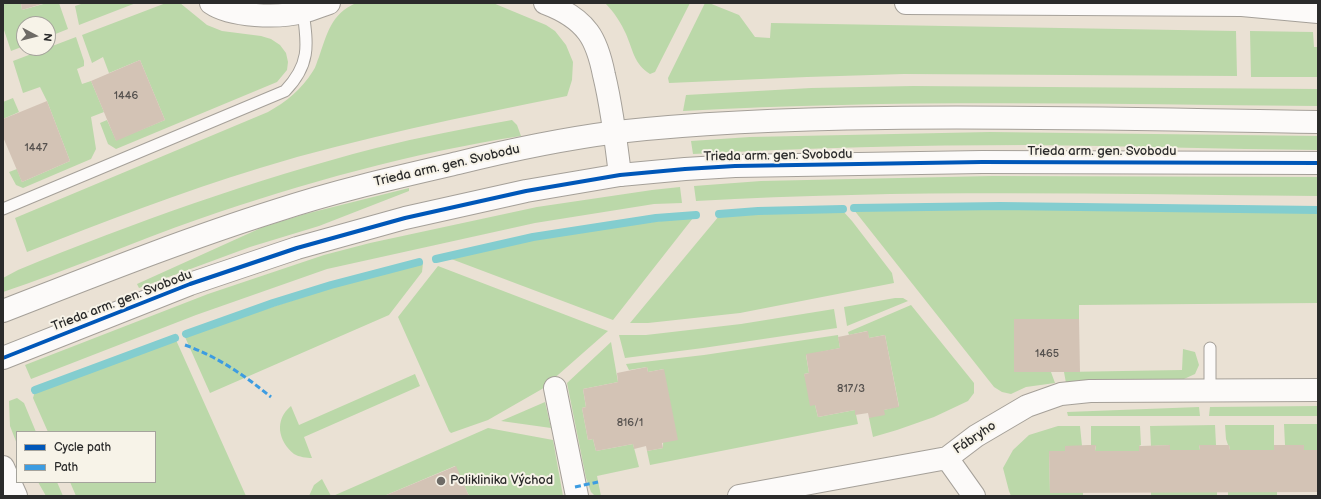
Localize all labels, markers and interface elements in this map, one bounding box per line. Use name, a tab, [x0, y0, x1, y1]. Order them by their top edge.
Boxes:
north arrow	[16, 16, 56, 56]
text: N	[40, 32, 54, 42]
house number: 1446	[114, 89, 138, 103]
house number: 1447	[24, 141, 48, 155]
street label: Trieda arm. gen. Svobodu	[373, 142, 521, 190]
street label: Trieda arm. gen. Svobodu	[1027, 144, 1177, 160]
street label: Trieda arm. gen. Svobodu	[703, 147, 853, 165]
street label: Trieda arm. gen. Svobodu	[50, 267, 194, 335]
house number: 1465	[1035, 347, 1059, 361]
house number: 817/3	[837, 382, 865, 396]
house number: 816/1	[617, 416, 643, 430]
street label: Fábryho	[951, 418, 999, 458]
legend	[16, 431, 156, 483]
text: Cycle path	[54, 440, 111, 455]
text: Path	[54, 460, 78, 475]
place label: Poliklinika Východ	[450, 473, 553, 489]
marker: Poliklinika Východ	[435, 475, 447, 487]

